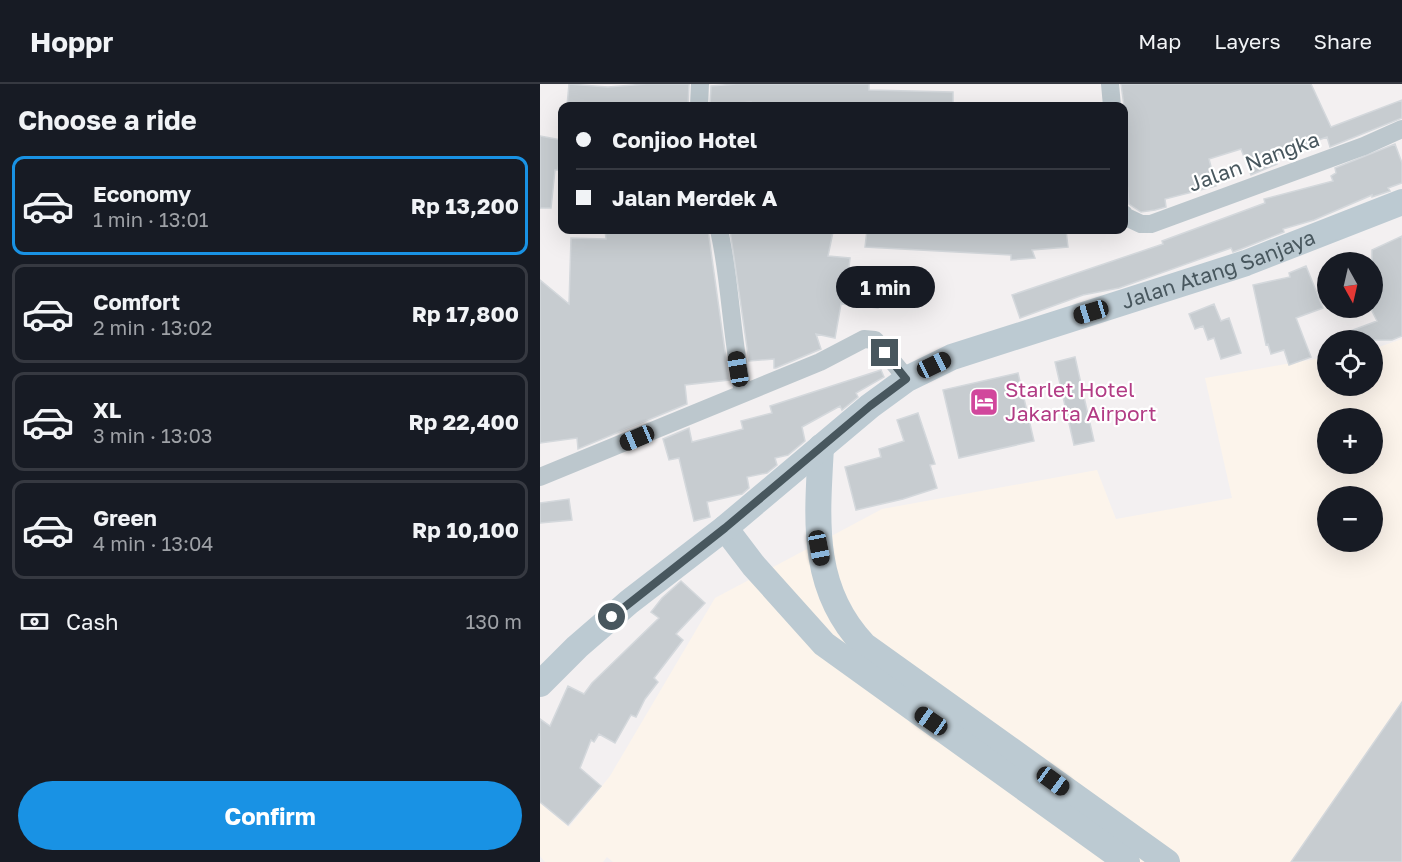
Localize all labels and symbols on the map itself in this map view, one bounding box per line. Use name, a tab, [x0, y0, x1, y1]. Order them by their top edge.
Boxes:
street label: Jalan Nangka	[1185, 125, 1323, 197]
street label: Jalan Atang Sanjaya	[1118, 223, 1319, 314]
north arrow	[1317, 252, 1383, 318]
callout: 1 min	[836, 266, 934, 308]
car	[1071, 298, 1111, 326]
route end	[871, 339, 898, 366]
car	[914, 349, 954, 381]
car	[726, 350, 750, 388]
place label: Starlet Hotel Jakarta Airport	[1005, 376, 1157, 426]
hotel icon: Starlet Hotel Jakarta Airport	[968, 386, 1000, 418]
car	[617, 423, 657, 453]
car	[807, 529, 831, 567]
route start	[598, 603, 625, 630]
car	[911, 703, 951, 739]
car	[1033, 763, 1073, 799]

